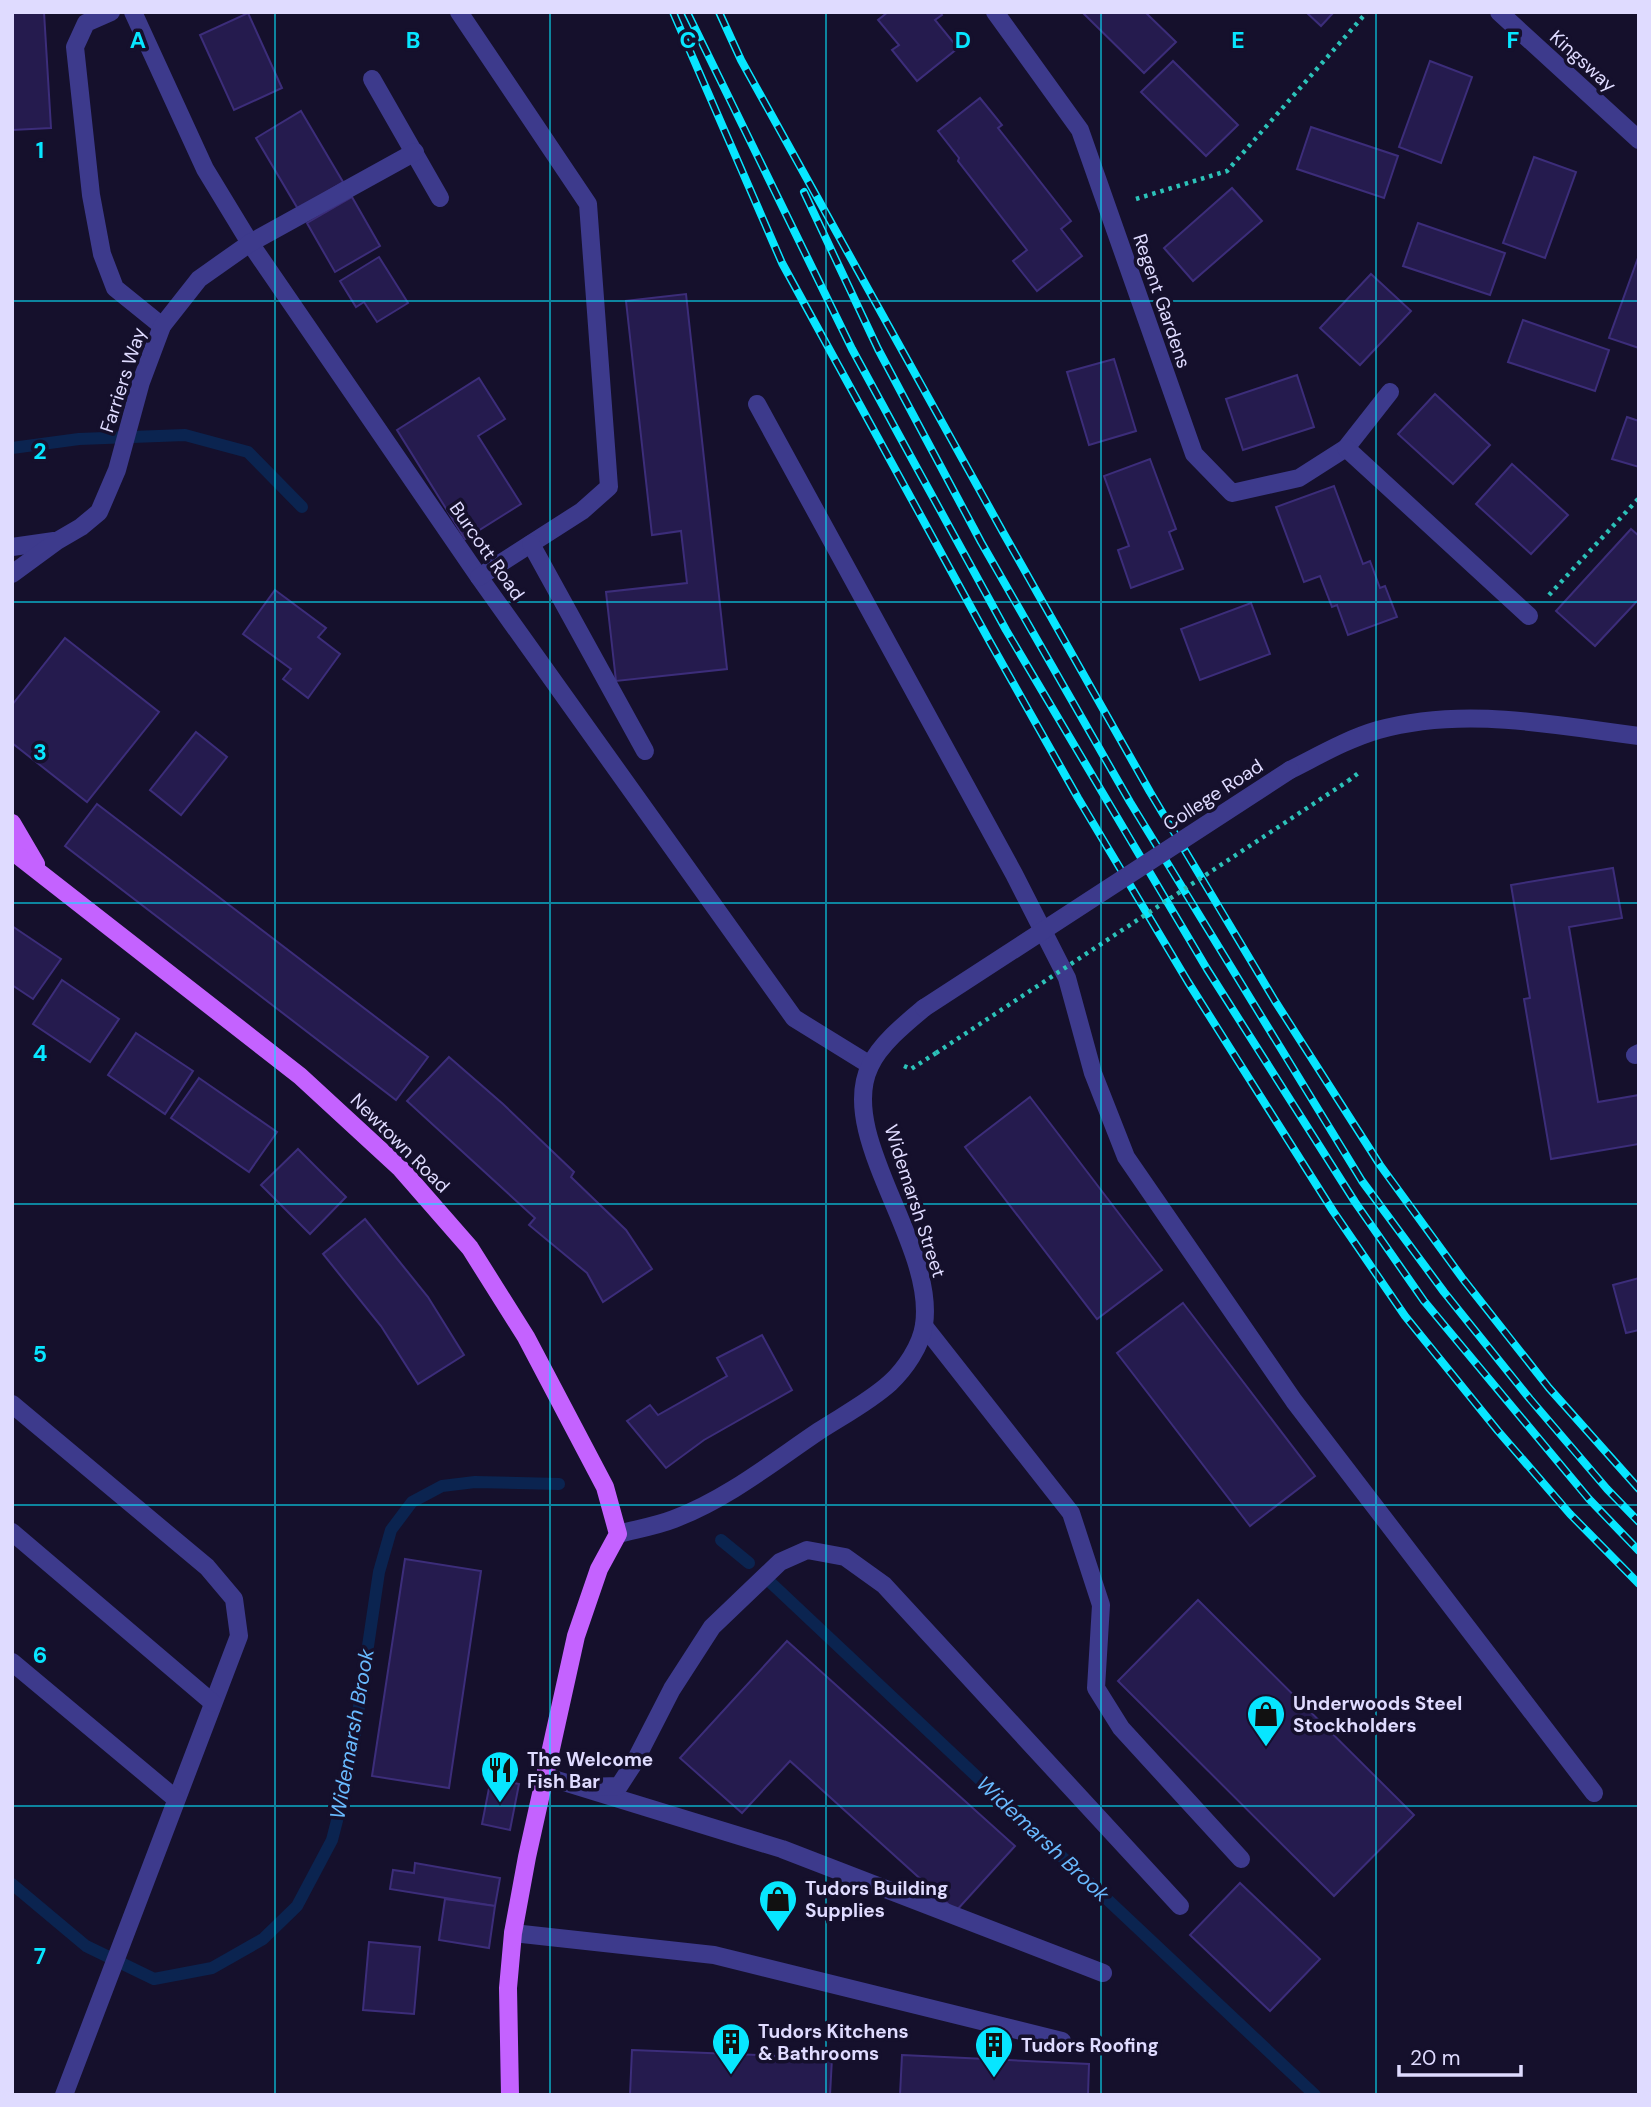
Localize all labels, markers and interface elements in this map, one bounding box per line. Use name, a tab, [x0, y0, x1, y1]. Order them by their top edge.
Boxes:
text: A	[130, 25, 146, 55]
text: B	[406, 25, 420, 55]
text: C	[680, 25, 696, 55]
text: D	[955, 25, 971, 55]
text: E	[1231, 25, 1245, 55]
text: F	[1507, 25, 1520, 55]
street label: Kingsway	[1544, 25, 1622, 98]
text: 1	[36, 135, 44, 165]
street label: Regent Gardens	[1127, 231, 1197, 371]
street label: Farriers Way	[94, 324, 152, 436]
text: 2	[33, 436, 47, 466]
street label: Burcott Road	[444, 497, 530, 605]
text: 3	[33, 737, 47, 767]
street label: College Road	[1158, 753, 1268, 837]
text: 4	[33, 1038, 48, 1068]
street label: Newtown Road	[345, 1088, 455, 1198]
street label: Widemarsh Street	[878, 1121, 952, 1281]
text: 5	[33, 1339, 47, 1369]
text: 6	[33, 1640, 47, 1670]
water label: Widemarsh Brook	[323, 1646, 381, 1822]
place label: Underwoods Steel Stockholders	[1293, 1691, 1462, 1738]
shop icon: Underwoods Steel Stockholders	[1245, 1693, 1287, 1748]
place label: The Welcome Fish Bar	[527, 1747, 653, 1794]
restaurant icon: The Welcome Fish Bar	[479, 1749, 521, 1804]
water label: Widemarsh Brook	[970, 1770, 1116, 1908]
place label: Tudors Building Supplies	[805, 1876, 948, 1923]
shop icon: Tudors Building Supplies	[757, 1878, 799, 1933]
text: 7	[34, 1941, 46, 1971]
place label: Tudors Kitchens & Bathrooms	[758, 2019, 909, 2066]
building icon: Tudors Kitchens & Bathrooms	[710, 2021, 752, 2076]
building icon: Tudors Roofing	[973, 2024, 1015, 2079]
place label: Tudors Roofing	[1021, 2033, 1159, 2058]
scale bar	[1399, 2034, 1522, 2078]
text: 20 m	[1410, 2044, 1461, 2072]

